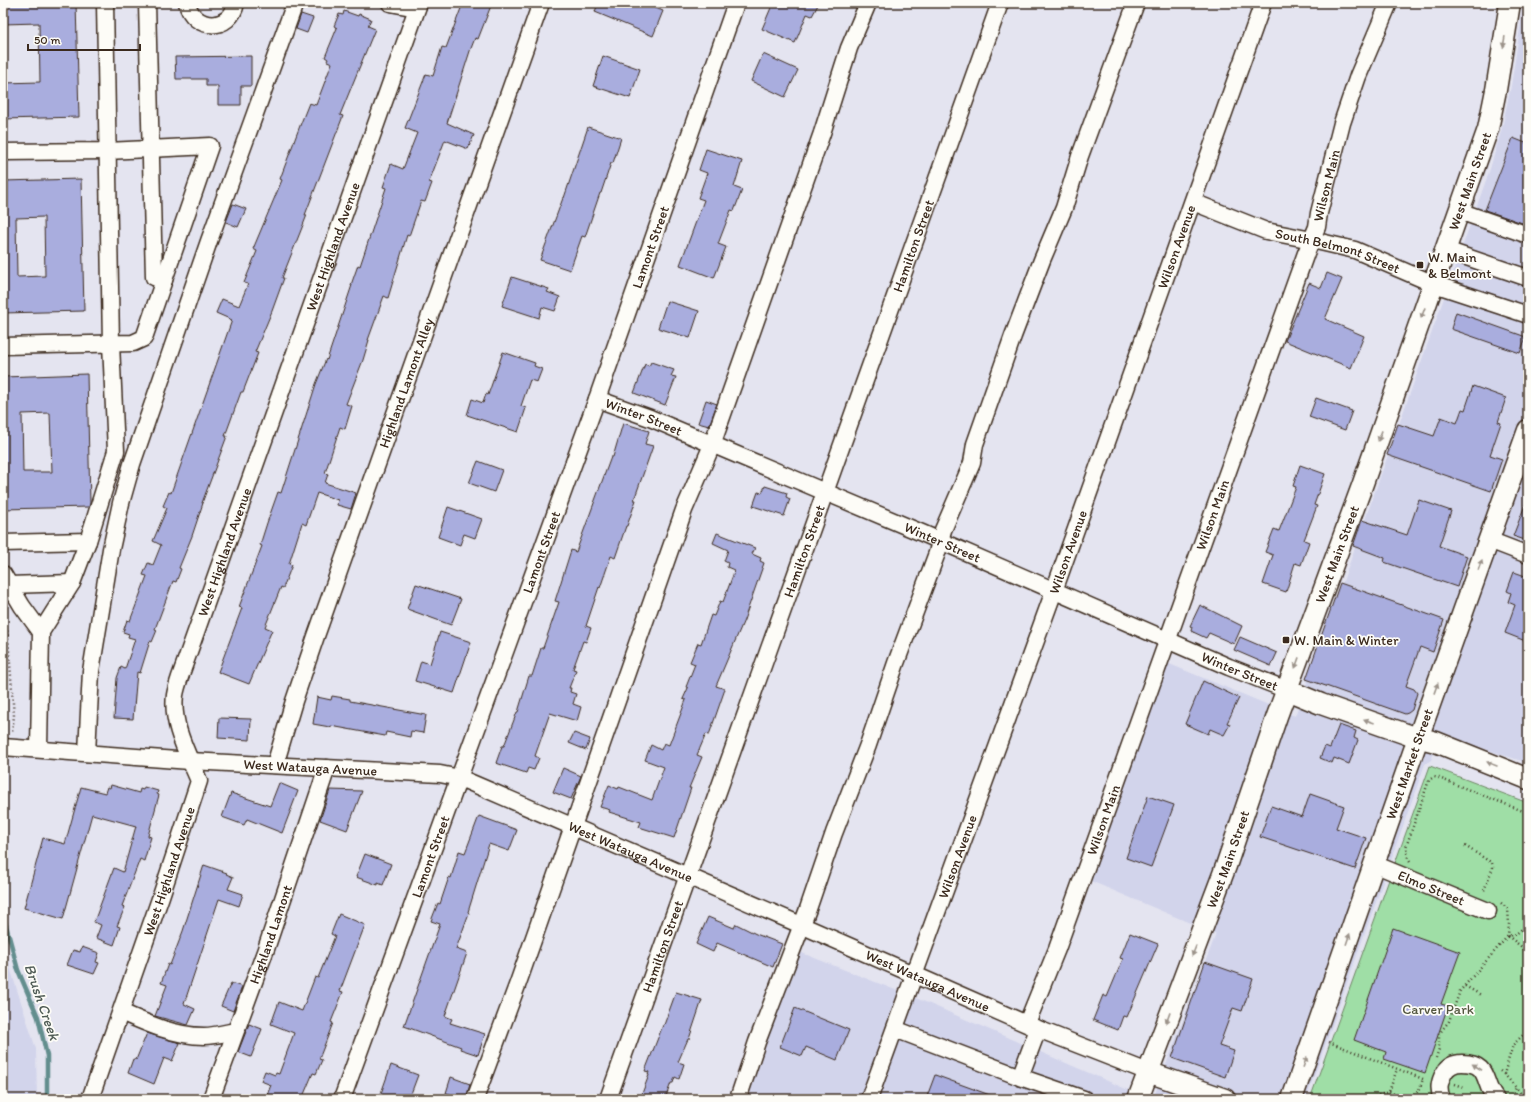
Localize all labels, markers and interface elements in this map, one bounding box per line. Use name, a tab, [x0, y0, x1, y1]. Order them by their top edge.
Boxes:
scale bar	[28, 26, 140, 52]
text: 50 m	[34, 33, 60, 47]
one-way arrow	[1501, 35, 1507, 48]
street label: West Main Street	[1445, 130, 1495, 233]
street label: Wilson Main	[1310, 147, 1344, 223]
street label: West Highland Avenue	[302, 180, 364, 313]
street label: Hamilton Street	[889, 198, 938, 295]
street label: Wilson Avenue	[1154, 202, 1200, 291]
street label: Lamont Street	[628, 204, 673, 291]
street label: South Belmont Street	[1274, 225, 1402, 277]
place label: W. Main & Belmont	[1428, 249, 1491, 282]
marker: W. Main & Belmont	[1415, 260, 1425, 270]
one-way arrow	[1420, 307, 1426, 319]
street label: Highland Lamont Alley	[376, 315, 438, 450]
street label: Winter Street	[603, 395, 685, 440]
one-way arrow	[1377, 430, 1383, 442]
street label: Wilson Main	[1192, 477, 1233, 553]
street label: West Highland Avenue	[194, 485, 256, 619]
street label: Hamilton Street	[780, 503, 829, 600]
street label: West Main Street	[1311, 503, 1363, 605]
street label: Wilson Avenue	[1046, 508, 1091, 596]
street label: Lamont Street	[519, 509, 564, 596]
street label: Winter Street	[902, 519, 983, 566]
one-way arrow	[1477, 559, 1483, 571]
place label: W. Main & Winter	[1294, 632, 1399, 649]
marker: W. Main & Winter	[1281, 635, 1291, 645]
street label: Winter Street	[1199, 648, 1280, 695]
one-way arrow	[1294, 657, 1300, 669]
one-way arrow	[1433, 681, 1439, 693]
street label: West Market Street	[1382, 706, 1437, 822]
one-way arrow	[1363, 718, 1375, 724]
street label: West Watauga Avenue	[243, 756, 378, 780]
one-way arrow	[1485, 761, 1497, 767]
street label: Wilson Main	[1083, 782, 1124, 858]
street label: West Highland Avenue	[140, 804, 199, 938]
street label: West Main Street	[1203, 808, 1253, 911]
street label: Wilson Avenue	[935, 812, 981, 901]
street label: Lamont Street	[408, 813, 454, 900]
street label: West Watauga Avenue	[566, 818, 695, 886]
street label: Elmo Street	[1395, 867, 1467, 909]
street label: Highland Lamont	[246, 883, 296, 986]
street label: Hamilton Street	[639, 898, 687, 995]
one-way arrow	[1345, 933, 1351, 945]
one-way arrow	[1190, 945, 1196, 957]
street label: West Watauga Avenue	[863, 946, 993, 1016]
water label: Brush Creek	[21, 961, 64, 1044]
park label: Carver Park	[1402, 1001, 1474, 1018]
one-way arrow	[1164, 1013, 1170, 1025]
one-way arrow	[1302, 1056, 1308, 1068]
one-way arrow	[1471, 1064, 1483, 1071]

